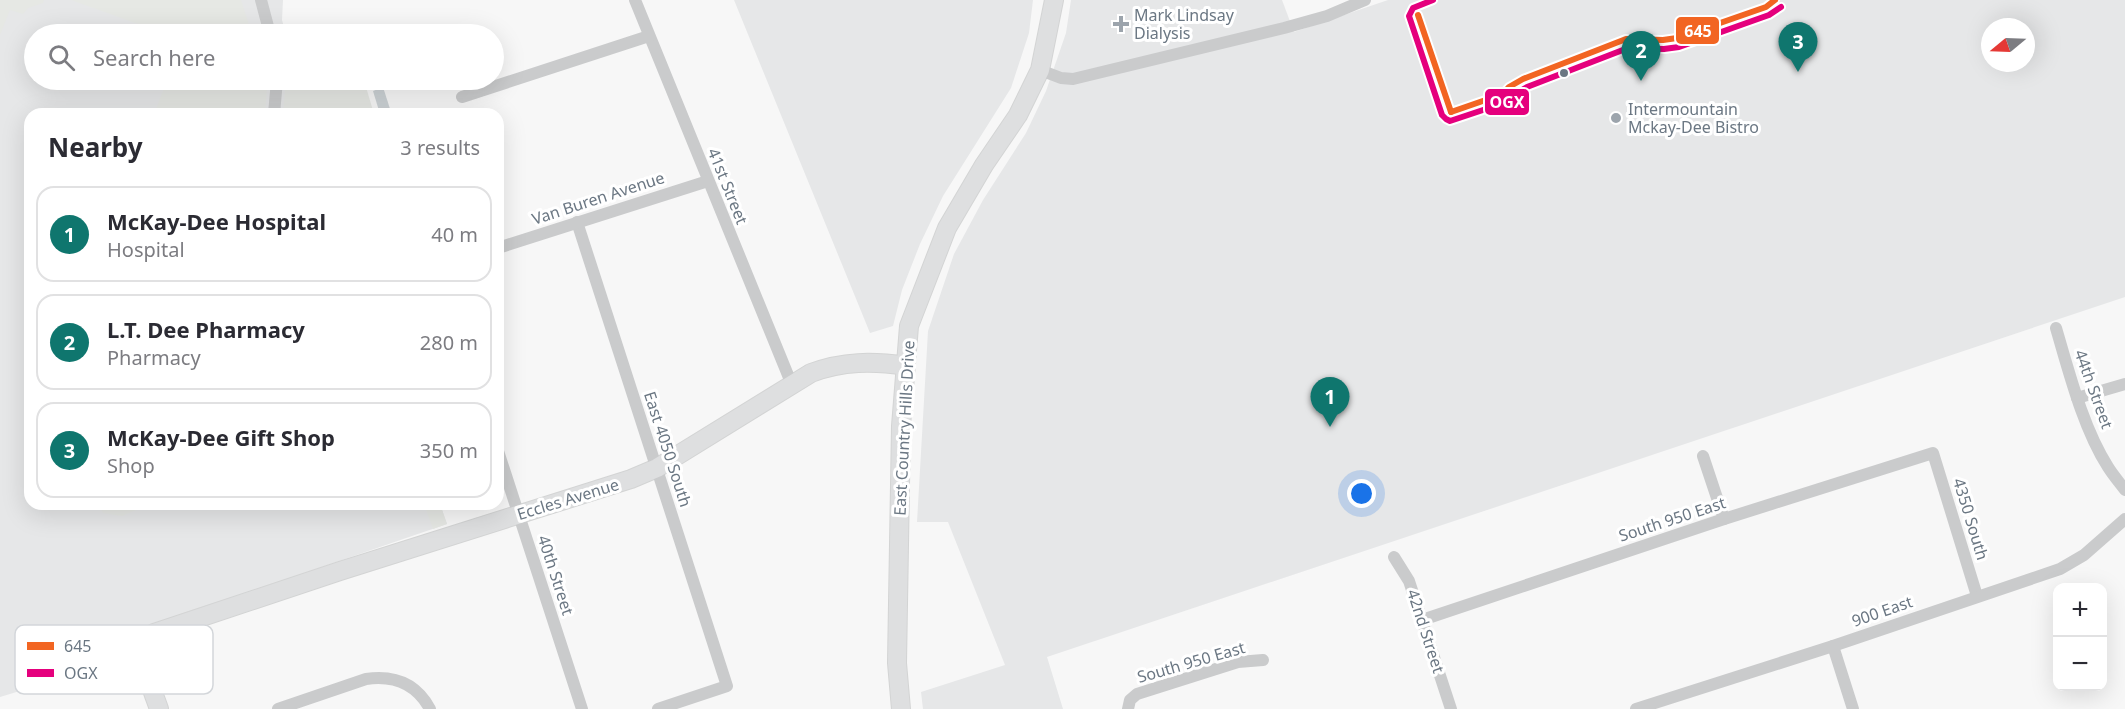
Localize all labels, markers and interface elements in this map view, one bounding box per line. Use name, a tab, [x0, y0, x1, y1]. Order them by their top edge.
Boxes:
place label: Mark Lindsay Dialysis	[1134, 4, 1235, 44]
marker: Mark Lindsay Dialysis	[1112, 15, 1130, 33]
line badge: 645	[1675, 16, 1720, 45]
north arrow	[1981, 18, 2035, 72]
text: 645	[1684, 20, 1712, 42]
pin: 3	[1778, 22, 1818, 72]
search box	[24, 24, 504, 90]
pin: 2	[1622, 32, 1660, 81]
icon: search	[45, 41, 78, 74]
text: Search here	[93, 42, 215, 72]
unlabelled marker	[1558, 67, 1570, 79]
line badge: OGX	[1484, 88, 1530, 116]
text: OGX	[1490, 91, 1525, 113]
place label: Intermountain Mckay-Dee Bistro	[1628, 98, 1759, 138]
marker: Intermountain Mckay-Dee Bistro	[1609, 111, 1623, 125]
text: Nearby	[48, 129, 143, 165]
text: 3 results	[400, 134, 480, 161]
street label: 41st Street	[703, 145, 753, 228]
street label: Van Buren Avenue	[529, 166, 667, 230]
text: McKay-Dee Hospital	[107, 206, 326, 236]
text: 1	[64, 221, 75, 248]
text: 40 m	[431, 221, 478, 248]
text: Hospital	[107, 236, 185, 263]
text: L.T. Dee Pharmacy	[107, 314, 305, 344]
text: 2	[64, 329, 75, 356]
text: 280 m	[420, 329, 478, 356]
street label: East Country Hills Drive	[888, 340, 920, 516]
text: Pharmacy	[107, 344, 201, 371]
street label: 44th Street	[2070, 346, 2119, 432]
pin: 1	[1310, 378, 1350, 427]
street label: East 4050 South	[639, 388, 697, 510]
text: McKay-Dee Gift Shop	[107, 422, 335, 452]
text: 3	[64, 437, 75, 464]
text: 350 m	[420, 437, 478, 464]
text: Shop	[107, 452, 155, 479]
street label: Eccles Avenue	[514, 473, 622, 525]
street label: 4350 South	[1948, 475, 1994, 563]
your location	[1347, 479, 1376, 508]
street label: South 950 East	[1616, 491, 1728, 547]
street label: 40th Street	[533, 532, 579, 618]
map controls	[2053, 583, 2107, 691]
button: +	[2053, 583, 2107, 637]
street label: 42nd Street	[1402, 586, 1450, 676]
street label: 900 East	[1849, 590, 1916, 632]
legend	[15, 625, 213, 694]
text: 645	[64, 635, 91, 657]
street label: South 950 East	[1135, 636, 1248, 688]
button: −	[2053, 637, 2107, 691]
text: OGX	[64, 662, 98, 684]

